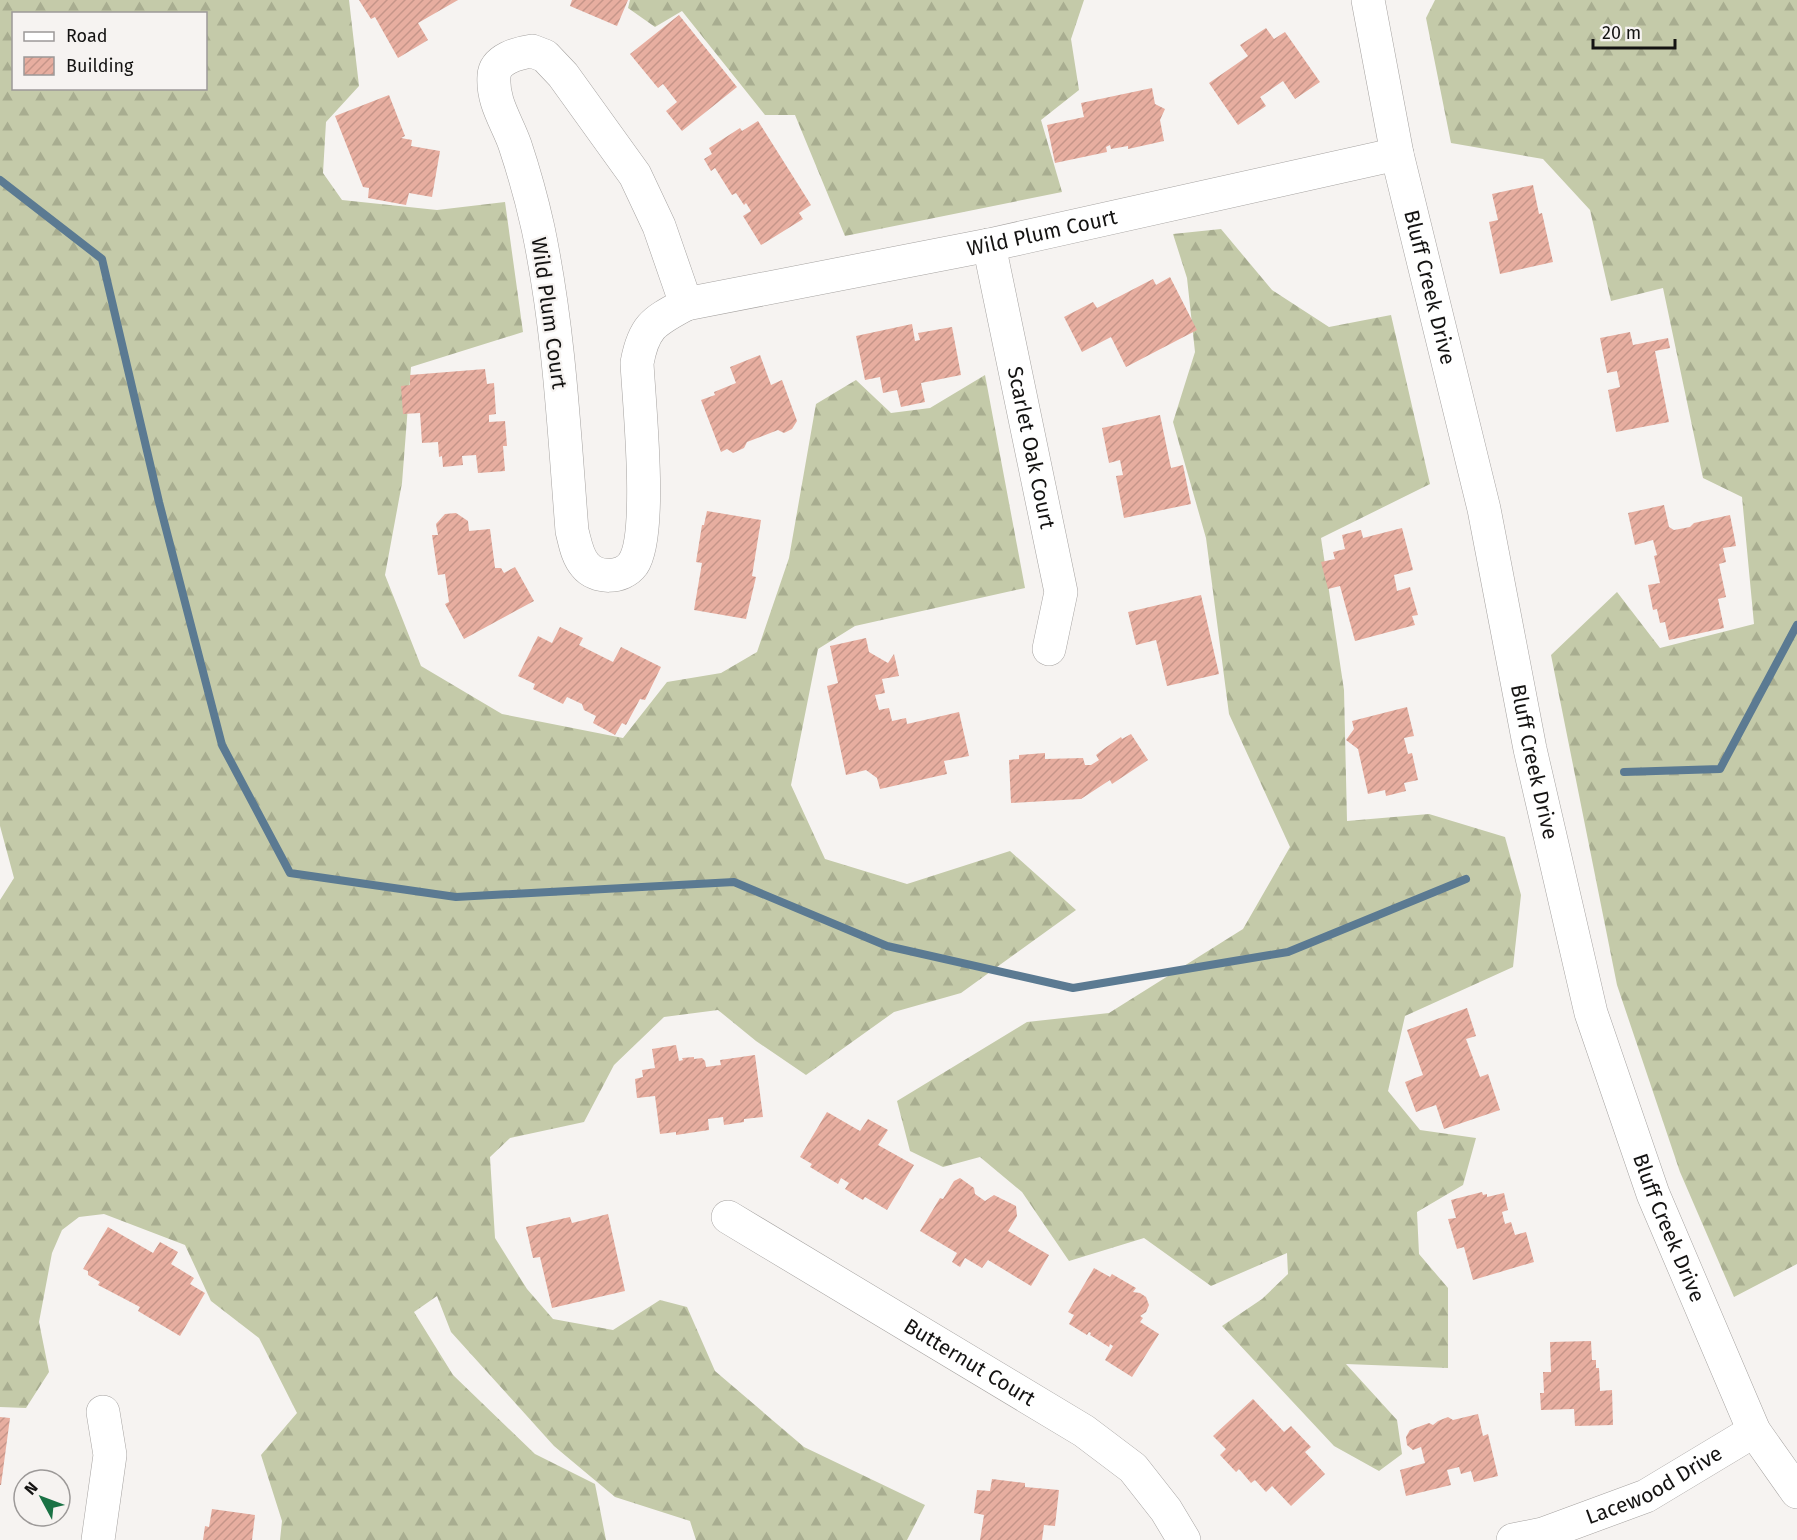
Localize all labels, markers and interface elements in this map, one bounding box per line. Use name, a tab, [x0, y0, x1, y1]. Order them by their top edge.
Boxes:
legend	[12, 12, 207, 90]
scale bar	[1593, 12, 1676, 50]
text: 20 m	[1602, 22, 1641, 44]
text: Road	[66, 25, 108, 47]
text: Building	[66, 55, 134, 77]
street label: Wild Plum Court	[965, 204, 1120, 262]
street label: Bluff Creek Drive	[1398, 207, 1461, 367]
street label: Wild Plum Court	[525, 235, 573, 391]
street label: Scarlet Oak Court	[1002, 364, 1061, 532]
street label: Bluff Creek Drive	[1505, 682, 1564, 842]
street label: Bluff Creek Drive	[1627, 1150, 1711, 1306]
street label: Butternut Court	[899, 1313, 1040, 1412]
street label: Lacewood Drive	[1582, 1440, 1727, 1530]
north arrow	[12, 1468, 72, 1528]
text: N	[20, 1478, 42, 1499]

